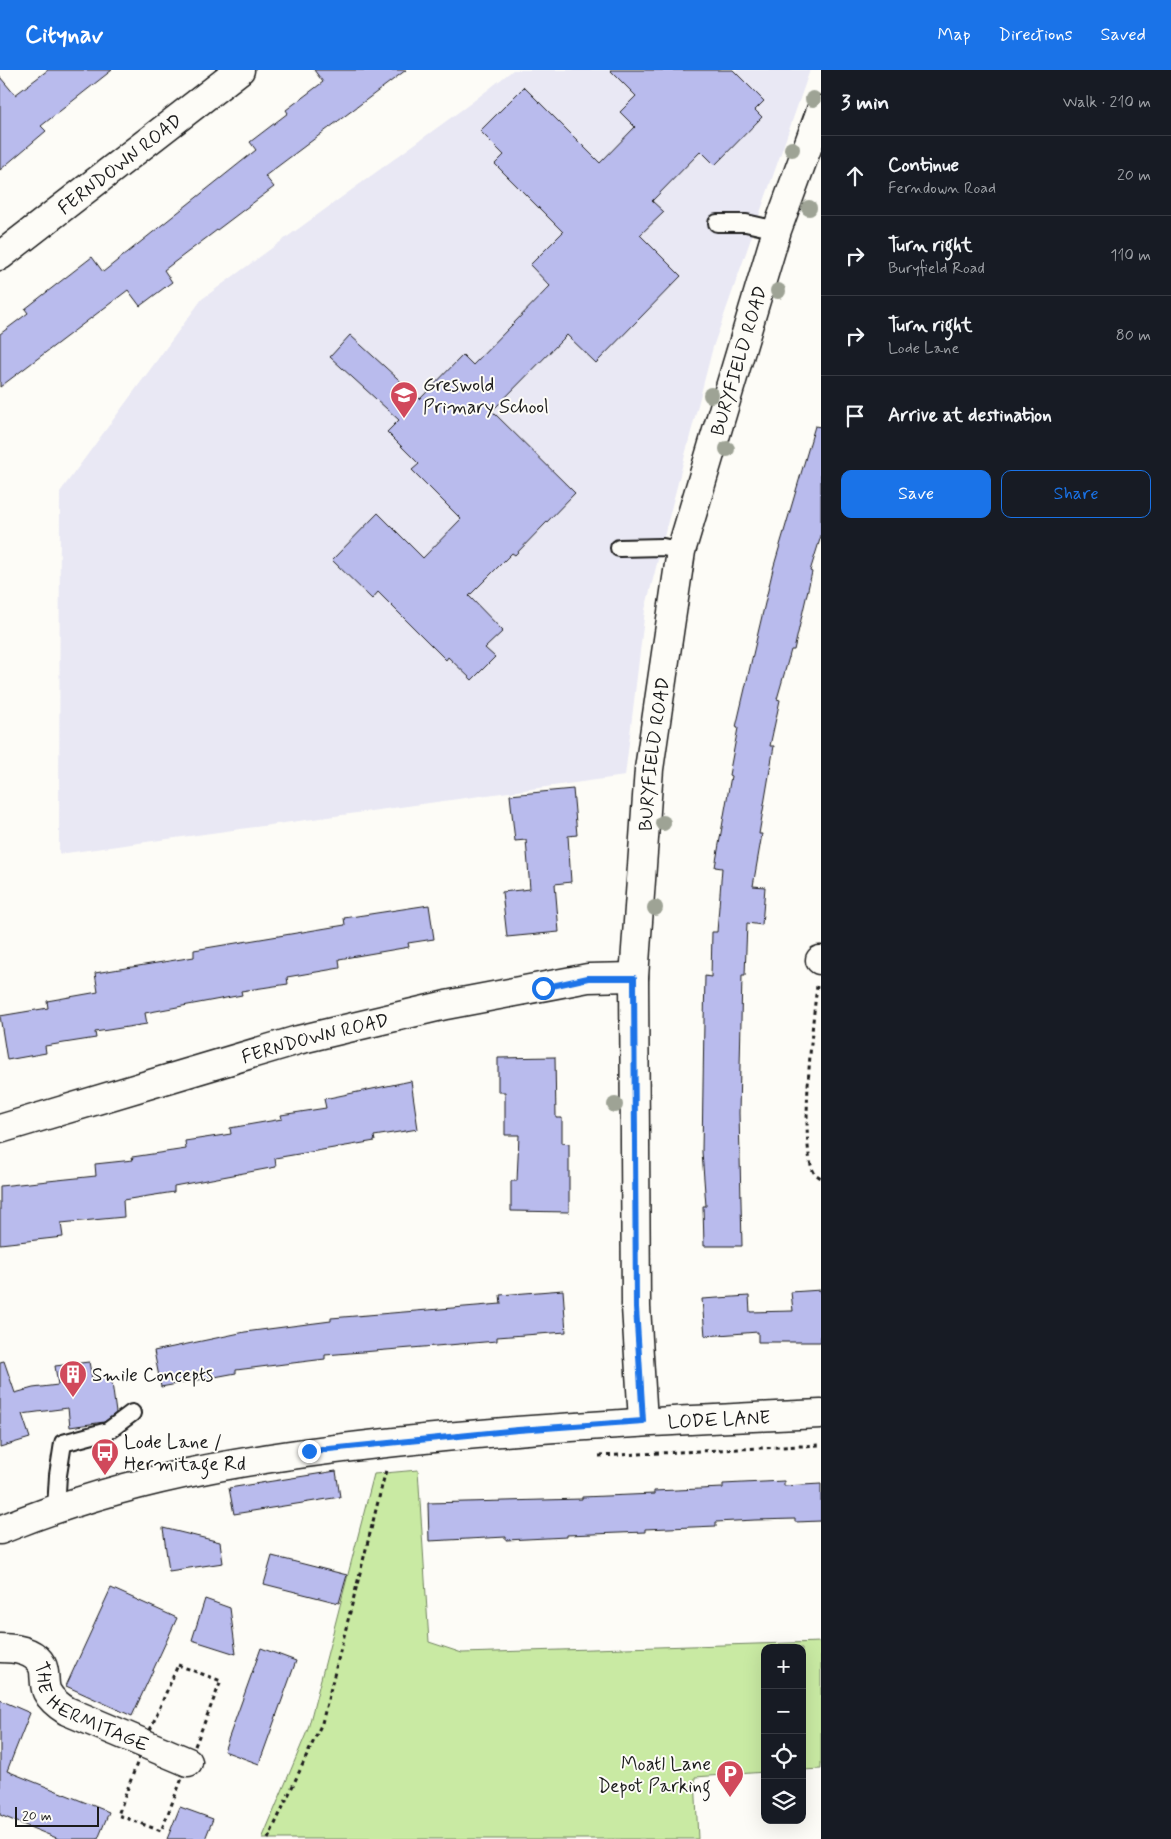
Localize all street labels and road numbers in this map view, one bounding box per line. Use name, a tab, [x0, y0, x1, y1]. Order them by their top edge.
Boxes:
street label: FERNDOWN ROAD	[53, 109, 188, 221]
street label: BURYFIELD ROAD	[705, 283, 774, 439]
street label: BURYFIELD ROAD	[634, 676, 676, 832]
street label: FERNDOWN ROAD	[239, 1008, 391, 1070]
street label: LODE LANE	[667, 1405, 771, 1435]
street label: THE HERMITAGE	[28, 1658, 152, 1758]

